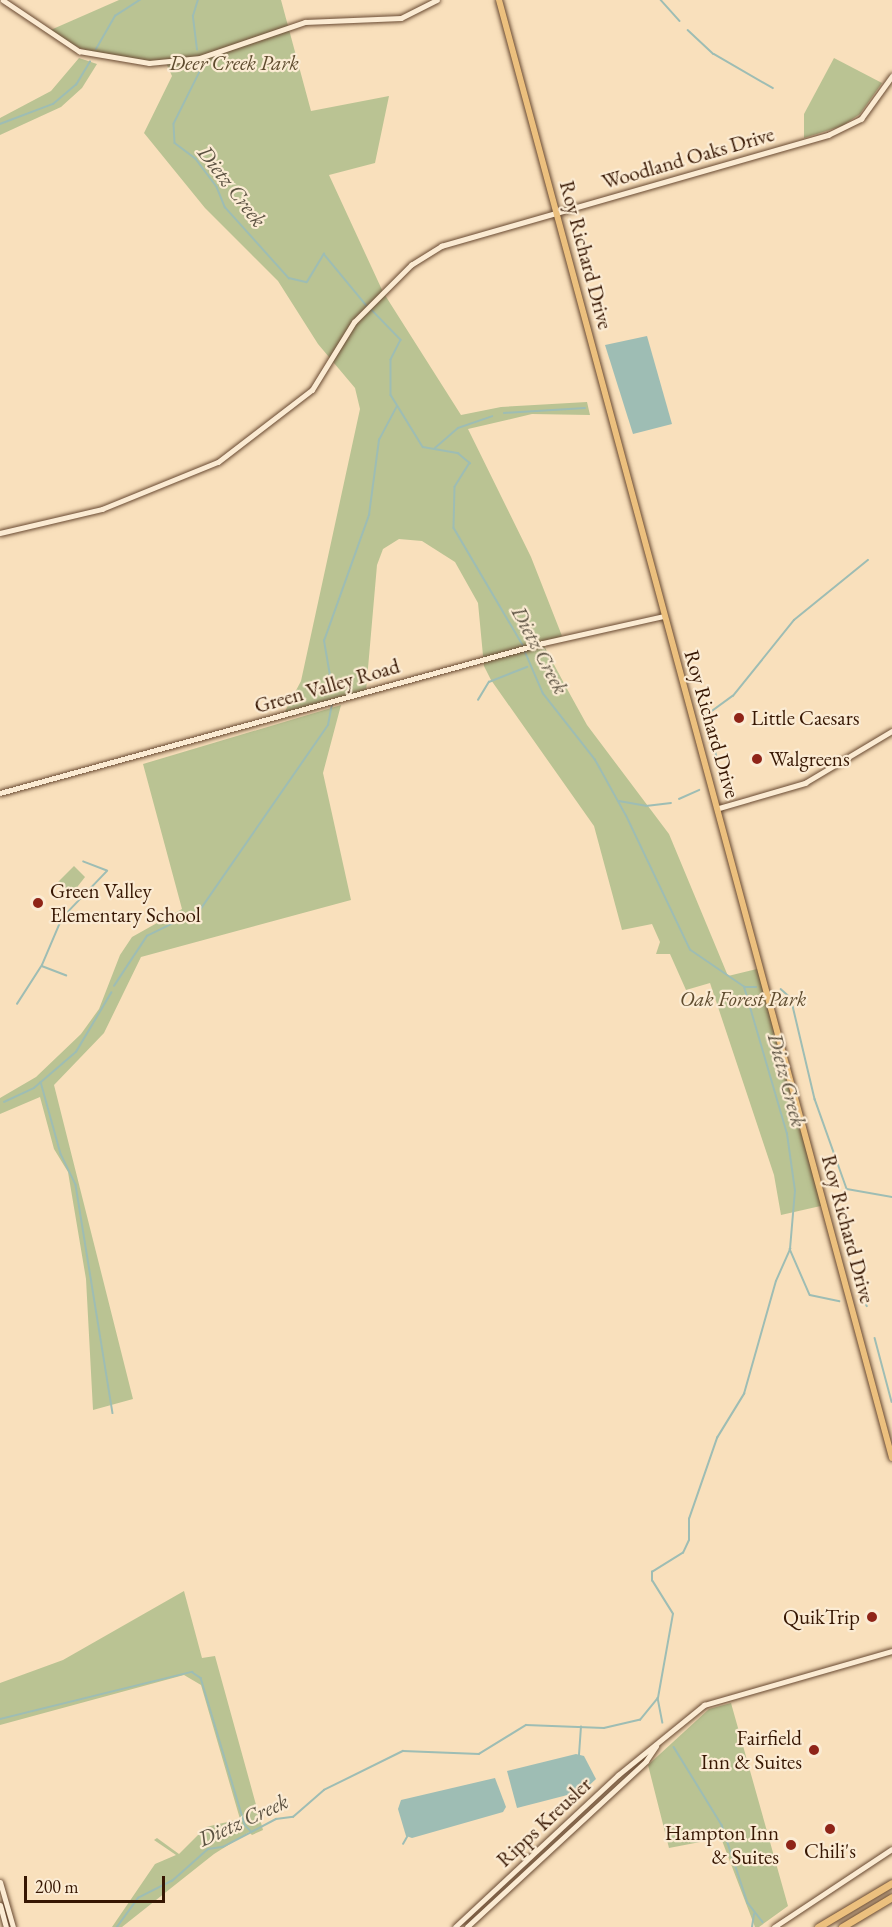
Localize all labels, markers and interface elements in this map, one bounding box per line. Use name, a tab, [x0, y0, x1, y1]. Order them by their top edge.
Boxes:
park label: Deer Creek Park	[169, 50, 299, 76]
street label: Woodland Oaks Drive	[599, 121, 777, 195]
water label: Dietz Creek	[192, 140, 272, 232]
street label: Roy Richard Drive	[554, 178, 618, 332]
water label: Dietz Creek	[506, 601, 574, 699]
street label: Roy Richard Drive	[679, 647, 745, 801]
street label: Green Valley Road	[252, 653, 402, 719]
place label: Little Caesars	[751, 705, 859, 731]
marker: Little Caesars	[732, 711, 746, 725]
place label: Walgreens	[769, 746, 850, 772]
marker: Walgreens	[750, 752, 764, 766]
place label: Green Valley Elementary School	[50, 878, 201, 928]
marker: Green Valley Elementary School	[31, 896, 45, 910]
park label: Oak Forest Park	[680, 986, 806, 1012]
water label: Dietz Creek	[762, 1030, 812, 1130]
street label: Roy Richard Drive	[816, 1152, 880, 1306]
place label: QuikTrip	[783, 1604, 860, 1630]
marker: QuikTrip	[865, 1610, 879, 1624]
place label: Fairfield Inn & Suites	[701, 1725, 802, 1775]
marker: Fairfield Inn & Suites	[807, 1743, 821, 1757]
street label: Ripps Kreusler	[491, 1772, 597, 1872]
water label: Dietz Creek	[194, 1788, 292, 1852]
place label: Hampton Inn & Suites	[665, 1820, 779, 1870]
marker: Chili's	[823, 1822, 837, 1836]
marker: Hampton Inn & Suites	[784, 1838, 798, 1852]
place label: Chili's	[804, 1838, 856, 1864]
scale bar	[27, 1864, 168, 1902]
text: 200 m	[35, 1875, 79, 1898]

